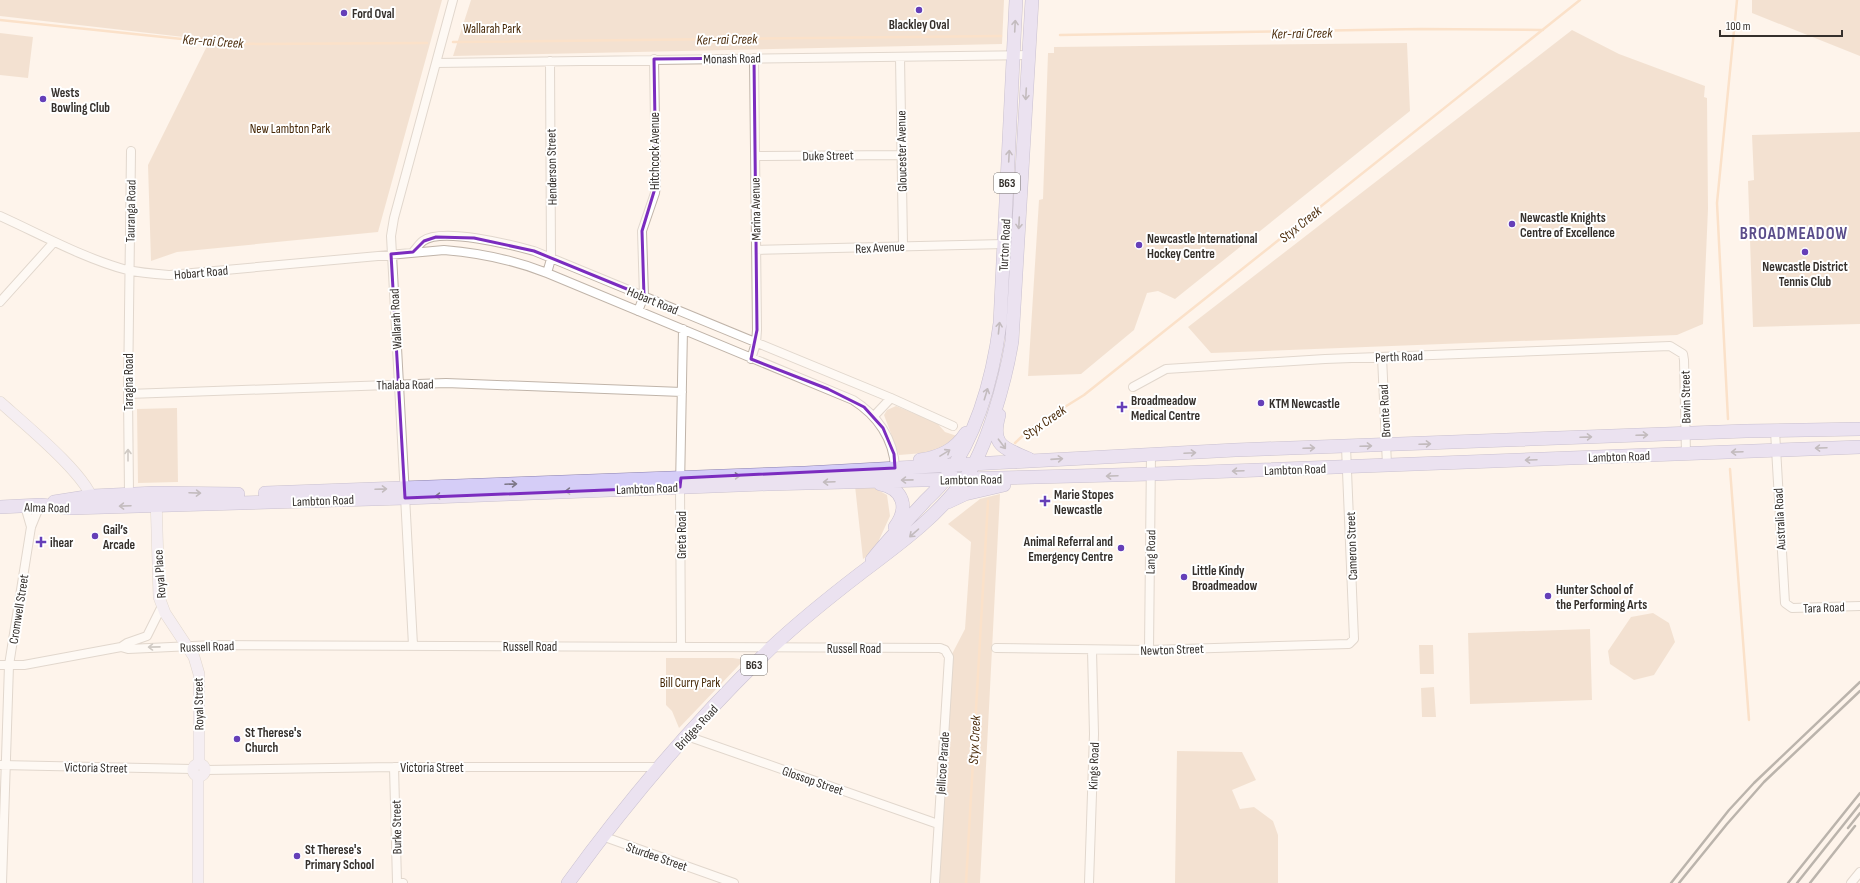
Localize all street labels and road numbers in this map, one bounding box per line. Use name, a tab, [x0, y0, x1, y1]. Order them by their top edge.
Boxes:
street label: Monash Road	[703, 50, 761, 68]
street label: Gloucester Avenue	[893, 110, 911, 192]
street label: Hitchcock Avenue	[647, 112, 663, 190]
street label: Henderson Street	[543, 128, 561, 205]
street label: Duke Street	[802, 148, 854, 164]
road number: B63	[994, 173, 1020, 193]
street label: Marina Avenue	[747, 177, 765, 241]
street label: Tauranga Road	[122, 180, 140, 243]
street label: Turton Road	[996, 219, 1014, 272]
street label: Rex Avenue	[855, 239, 905, 257]
street label: Hobart Road	[174, 263, 229, 283]
street label: Hobart Road	[625, 283, 681, 318]
street label: Wallarah Road	[386, 288, 406, 350]
street label: Perth Road	[1375, 348, 1423, 366]
street label: Taragna Road	[121, 353, 137, 411]
street label: Bavin Street	[1678, 370, 1694, 424]
street label: Thalaba Road	[376, 377, 434, 393]
street label: Bronte Road	[1376, 384, 1394, 438]
street label: Lambton Road	[1588, 448, 1650, 466]
street label: Lambton Road	[1264, 461, 1326, 479]
street label: Lambton Road	[940, 471, 1002, 489]
street label: Lambton Road	[616, 480, 678, 498]
street label: Australia Road	[1770, 488, 1790, 551]
street label: Lambton Road	[292, 492, 354, 510]
street label: Alma Road	[23, 500, 70, 516]
street label: Greta Road	[674, 511, 690, 559]
street label: Cameron Street	[1343, 511, 1361, 581]
street label: Lang Road	[1143, 530, 1159, 574]
street label: Royal Place	[150, 549, 170, 599]
street label: Cromwell Street	[6, 573, 32, 645]
street label: Tara Road	[1803, 599, 1845, 617]
street label: Russell Road	[180, 638, 235, 656]
street label: Russell Road	[503, 639, 557, 655]
street label: Russell Road	[827, 641, 881, 657]
street label: Newton Street	[1140, 641, 1204, 659]
road number: B63	[741, 655, 767, 675]
street label: Royal Street	[191, 677, 207, 731]
street label: Bridges Road	[672, 702, 722, 754]
street label: Jellicoe Parade	[933, 731, 953, 796]
street label: Kings Road	[1085, 742, 1103, 790]
street label: Victoria Street	[64, 759, 128, 777]
street label: Victoria Street	[400, 760, 464, 776]
street label: Glossop Street	[780, 763, 845, 799]
street label: Burke Street	[389, 800, 405, 854]
street label: Sturdee Street	[624, 839, 689, 875]

